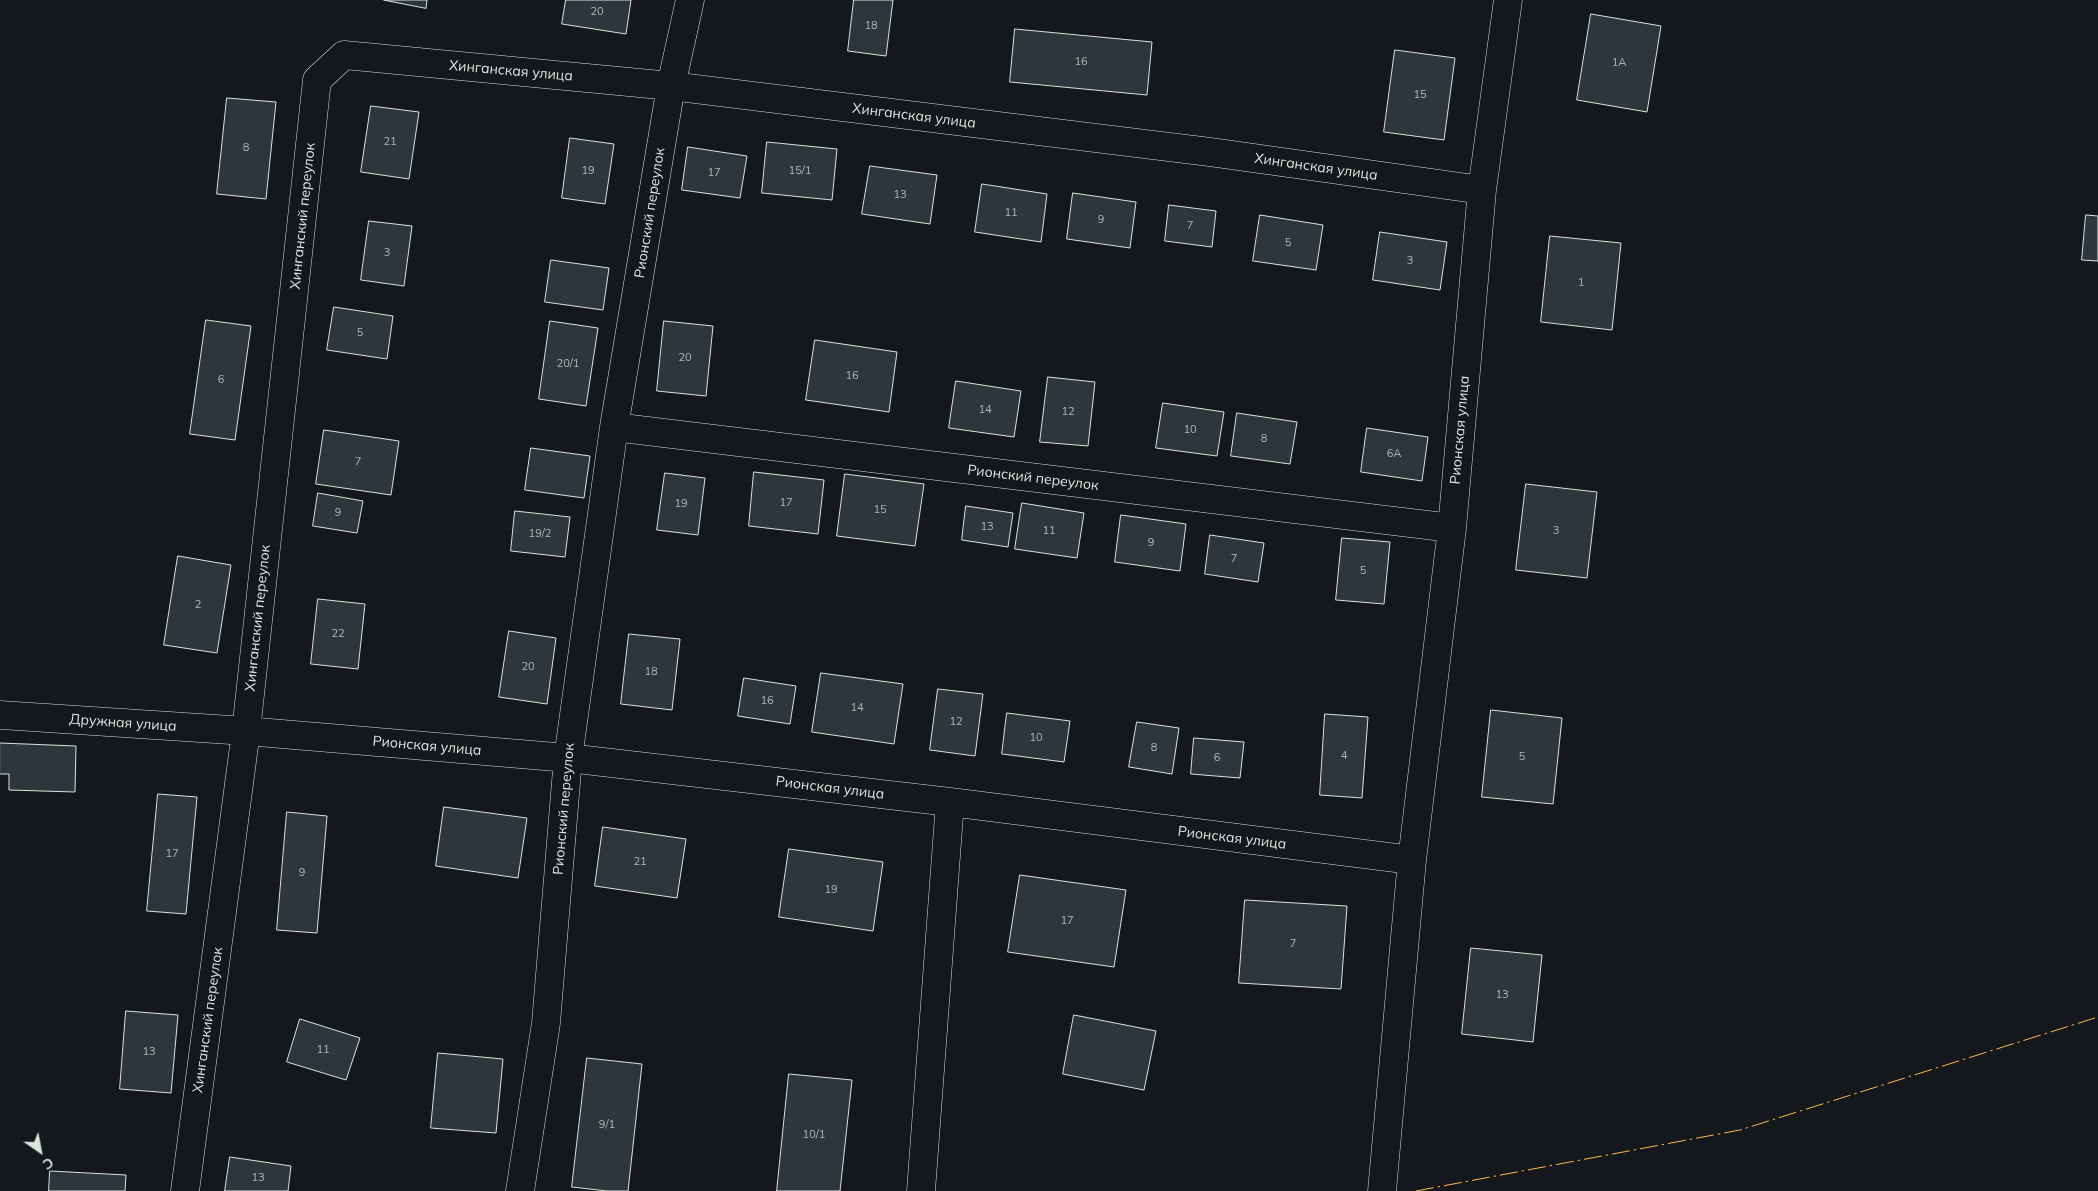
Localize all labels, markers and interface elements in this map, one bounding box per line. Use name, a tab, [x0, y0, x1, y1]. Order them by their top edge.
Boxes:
house number: 20	[590, 5, 604, 19]
house number: 18	[864, 19, 878, 33]
house number: 16	[1074, 55, 1088, 69]
house number: 1А	[1612, 56, 1626, 70]
street label: Хинганская улица	[448, 57, 574, 85]
house number: 15	[1413, 88, 1427, 102]
street label: Хинганская улица	[851, 100, 977, 132]
house number: 21	[383, 135, 397, 149]
house number: 8	[243, 141, 249, 155]
street label: Хинганский переулок	[287, 142, 319, 290]
street label: Рионский переулок	[631, 146, 669, 280]
street label: Хинганская улица	[1253, 150, 1379, 184]
house number: 19	[581, 164, 595, 178]
house number: 15/1	[789, 164, 811, 178]
house number: 17	[707, 166, 721, 180]
house number: 13	[893, 188, 907, 202]
house number: 11	[1004, 206, 1018, 220]
house number: 9	[1098, 213, 1104, 227]
house number: 7	[1187, 219, 1193, 233]
house number: 5	[1285, 236, 1291, 250]
house number: 3	[384, 246, 390, 260]
house number: 3	[1407, 254, 1413, 268]
house number: 1	[1578, 276, 1584, 290]
house number: 5	[357, 326, 363, 340]
house number: 20	[678, 351, 692, 365]
house number: 20/1	[557, 357, 579, 371]
house number: 16	[845, 369, 859, 383]
house number: 6	[218, 373, 224, 387]
street label: Рионская улица	[1447, 375, 1473, 485]
house number: 14	[978, 403, 992, 417]
house number: 12	[1061, 405, 1075, 419]
house number: 10	[1183, 423, 1197, 437]
house number: 8	[1261, 432, 1267, 446]
house number: 6А	[1387, 447, 1401, 461]
house number: 7	[355, 455, 361, 469]
street label: Рионский переулок	[966, 462, 1100, 494]
house number: 17	[779, 496, 793, 510]
house number: 19	[674, 497, 688, 511]
house number: 15	[873, 503, 887, 517]
house number: 9	[335, 506, 341, 520]
house number: 13	[980, 520, 994, 534]
house number: 11	[1042, 524, 1056, 538]
house number: 3	[1553, 524, 1559, 538]
house number: 19/2	[529, 527, 551, 541]
house number: 9	[1148, 536, 1154, 550]
street label: Хинганский переулок	[242, 544, 274, 692]
house number: 7	[1231, 552, 1237, 566]
house number: 5	[1360, 564, 1366, 578]
house number: 2	[195, 598, 201, 612]
house number: 22	[331, 627, 345, 641]
house number: 20	[521, 660, 535, 674]
house number: 18	[644, 665, 658, 679]
house number: 16	[760, 694, 774, 708]
house number: 14	[850, 701, 864, 715]
street label: Дружная улица	[69, 711, 177, 735]
house number: 12	[949, 715, 963, 729]
house number: 10	[1029, 731, 1043, 745]
street label: Рионская улица	[372, 733, 482, 759]
house number: 8	[1151, 741, 1157, 755]
street label: Рионский переулок	[550, 742, 578, 876]
house number: 4	[1341, 749, 1347, 763]
house number: 5	[1519, 750, 1525, 764]
house number: 6	[1214, 751, 1220, 765]
street label: Рионская улица	[775, 773, 885, 803]
street label: Рионская улица	[1177, 823, 1287, 853]
house number: 17	[165, 847, 179, 861]
house number: 21	[633, 855, 647, 869]
house number: 9	[299, 866, 305, 880]
house number: 19	[824, 883, 838, 897]
house number: 17	[1060, 914, 1074, 928]
house number: 7	[1290, 937, 1296, 951]
street label: Хинганский переулок	[189, 946, 227, 1094]
house number: 13	[1495, 988, 1509, 1002]
house number: 11	[316, 1043, 330, 1057]
house number: 13	[142, 1045, 156, 1059]
house number: 9/1	[599, 1118, 615, 1132]
north arrow	[15, 1126, 65, 1176]
house number: 10/1	[803, 1128, 825, 1142]
text: С	[39, 1153, 57, 1174]
house number: 13	[251, 1171, 265, 1185]

